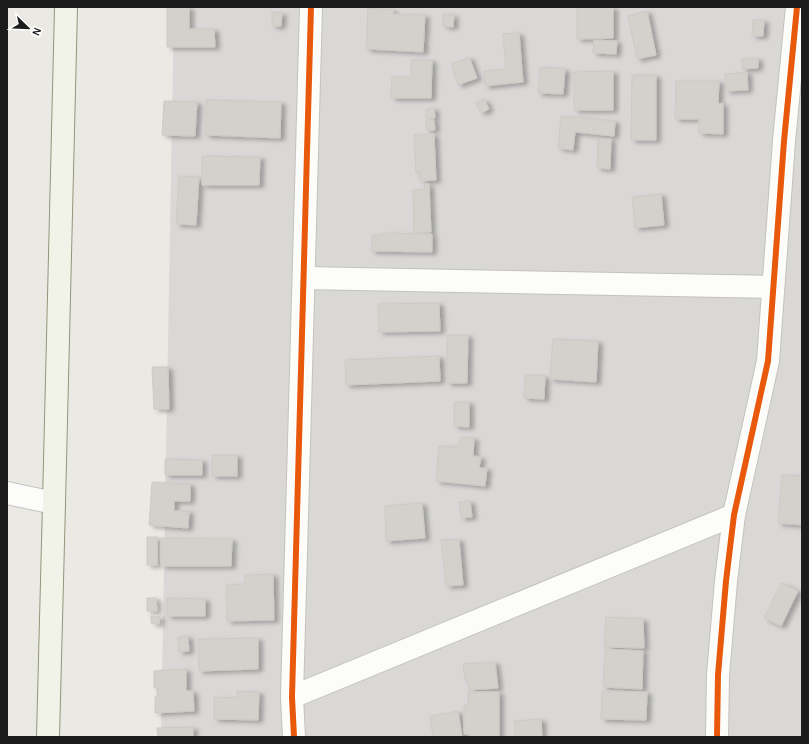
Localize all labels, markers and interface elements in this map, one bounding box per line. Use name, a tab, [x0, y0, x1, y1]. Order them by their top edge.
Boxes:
north arrow	[8, 8, 48, 48]
text: N	[30, 26, 43, 37]

